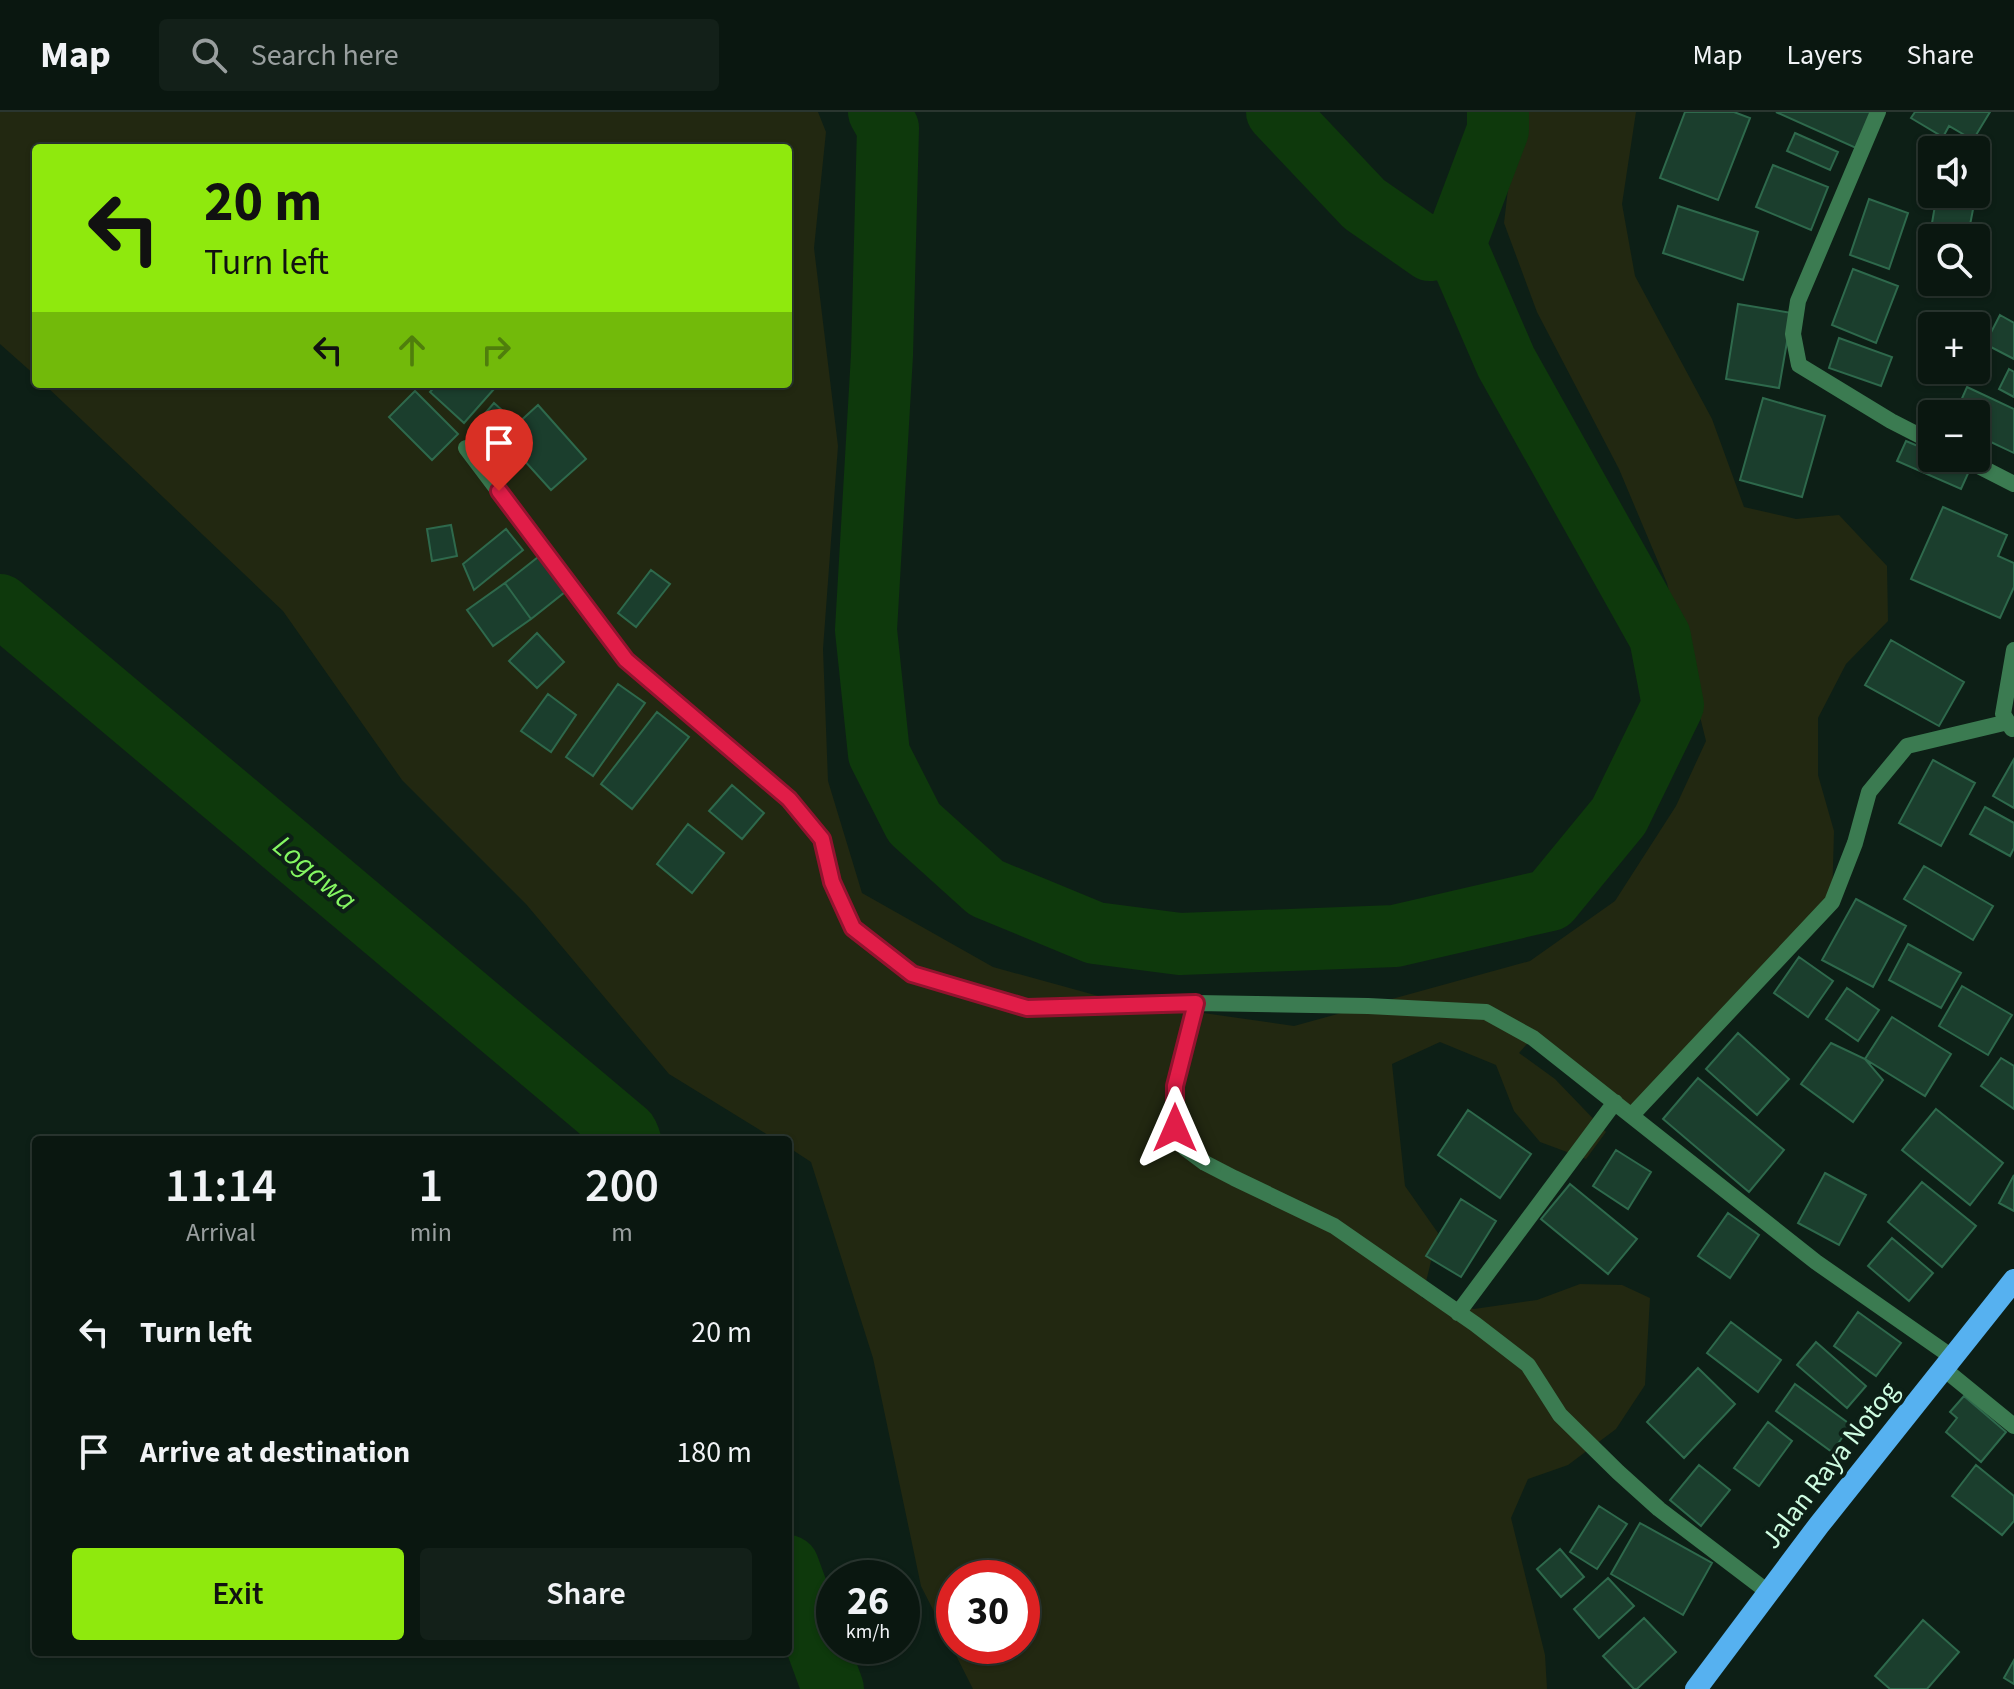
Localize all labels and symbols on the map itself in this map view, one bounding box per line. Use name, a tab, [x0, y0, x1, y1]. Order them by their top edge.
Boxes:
pin	[465, 409, 533, 491]
water label: Logawa	[264, 825, 366, 921]
position arrow	[1133, 1086, 1217, 1170]
street label: Jalan Raya Notog	[1752, 1373, 1908, 1557]
speed limit sign: 30	[936, 1560, 1040, 1664]

